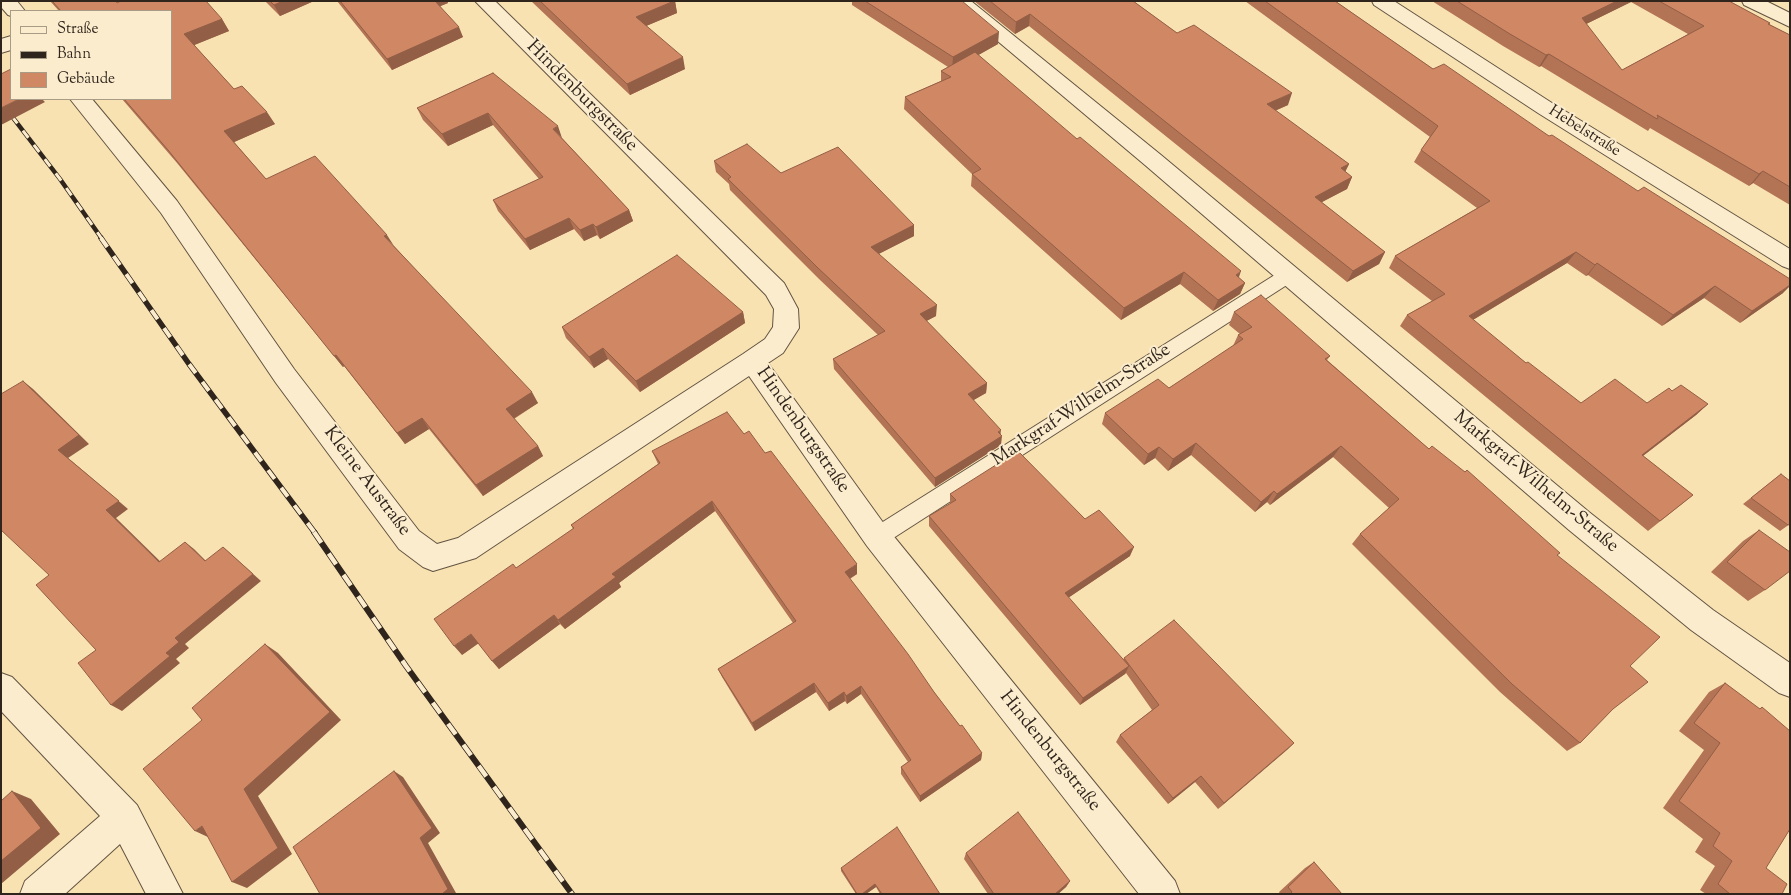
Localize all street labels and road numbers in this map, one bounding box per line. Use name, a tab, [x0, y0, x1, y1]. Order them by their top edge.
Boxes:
street label: Hindenburgstraße	[520, 36, 642, 158]
street label: Hebelstraße	[1544, 102, 1624, 162]
street label: Markgraf-Wilhelm-Straße	[988, 340, 1176, 472]
street label: Hindenburgstraße	[750, 364, 854, 498]
street label: Markgraf-Wilhelm-Straße	[1448, 407, 1622, 559]
street label: Kleine Austraße	[317, 423, 415, 541]
street label: Hindenburgstraße	[993, 687, 1105, 817]

